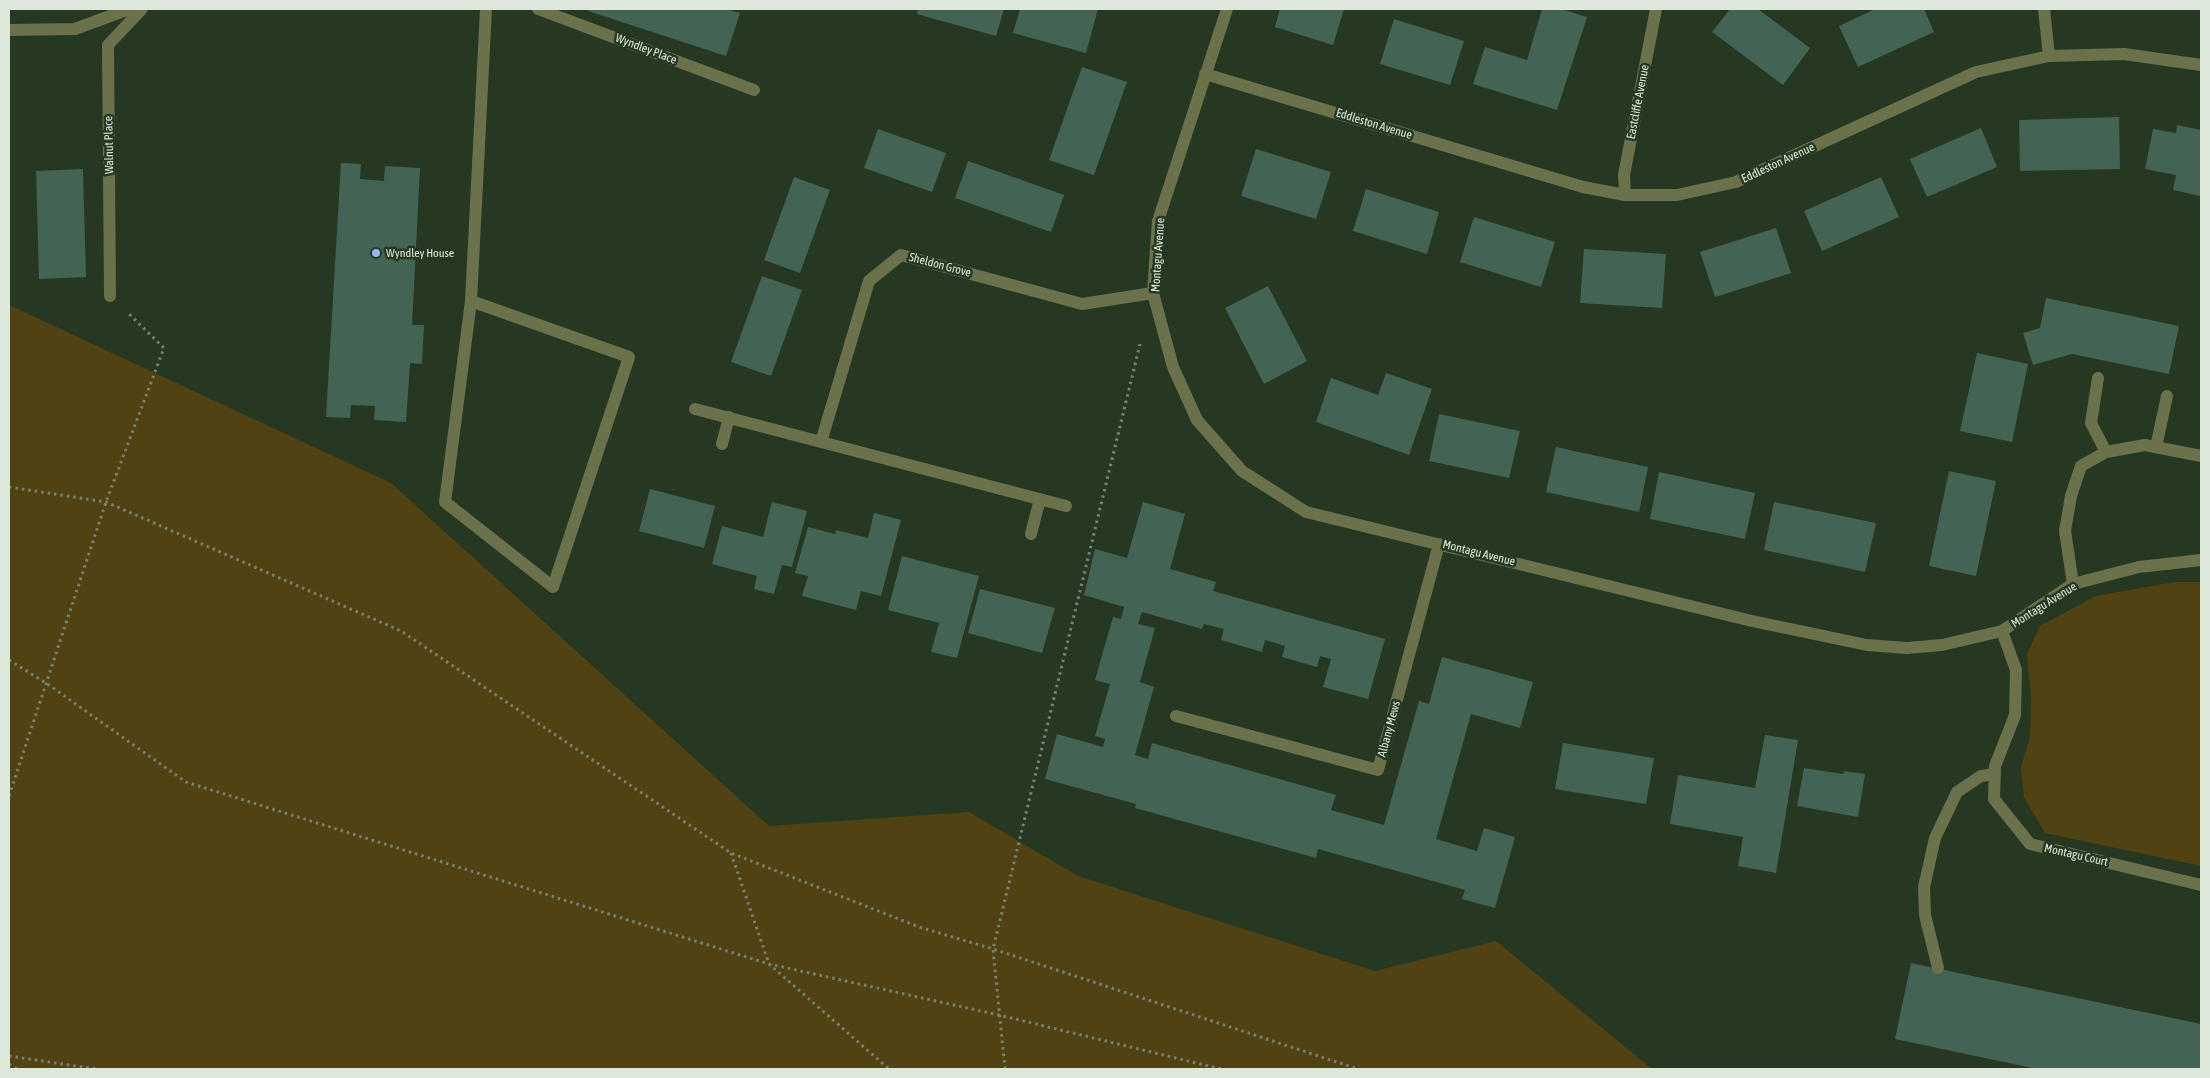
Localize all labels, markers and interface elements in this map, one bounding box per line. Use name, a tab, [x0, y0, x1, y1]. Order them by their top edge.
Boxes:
street label: Wyndley Place	[613, 31, 679, 67]
street label: Eastcliffe Avenue	[1624, 64, 1652, 140]
street label: Eddleston Avenue	[1334, 106, 1414, 142]
street label: Walnut Place	[101, 116, 117, 174]
street label: Eddleston Avenue	[1739, 140, 1817, 186]
street label: Montagu Avenue	[1148, 217, 1168, 293]
place label: Wyndley House	[386, 246, 454, 260]
marker: Wyndley House	[370, 247, 382, 259]
street label: Sheldon Grove	[907, 250, 973, 280]
street label: Montagu Avenue	[1441, 537, 1517, 569]
street label: Montagu Avenue	[2009, 579, 2079, 631]
street label: Albany Mews	[1375, 699, 1403, 759]
street label: Montagu Court	[2043, 841, 2109, 869]

